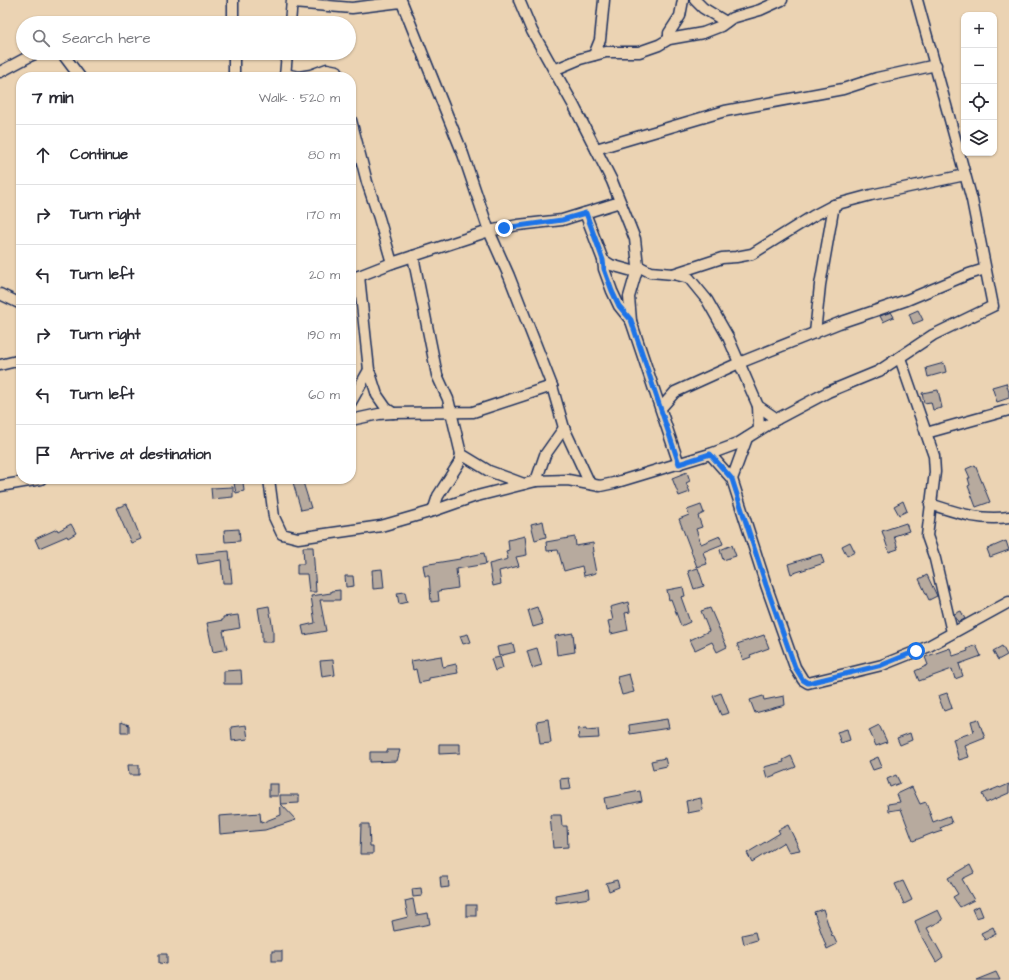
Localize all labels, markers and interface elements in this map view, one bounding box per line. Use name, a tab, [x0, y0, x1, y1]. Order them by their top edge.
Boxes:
map controls	[961, 12, 997, 156]
button: +	[961, 12, 997, 48]
search box	[16, 16, 356, 60]
icon: search	[30, 27, 52, 49]
text: Search here	[62, 28, 151, 49]
button: −	[961, 48, 997, 84]
button: locate	[961, 84, 997, 120]
text: 7 min	[32, 86, 74, 110]
text: Walk · 520 m	[259, 89, 340, 107]
button: layers	[961, 120, 997, 156]
icon: ahead	[32, 144, 54, 166]
text: Continue	[70, 144, 128, 165]
text: 80 m	[308, 146, 340, 164]
icon: right	[32, 204, 54, 226]
text: Turn right	[70, 204, 141, 225]
text: 170 m	[307, 206, 340, 224]
route end	[495, 219, 513, 237]
icon: left	[32, 264, 54, 286]
text: Turn left	[70, 264, 134, 285]
text: 20 m	[309, 266, 340, 284]
icon: right	[32, 324, 54, 346]
text: Turn right	[70, 324, 141, 345]
text: 190 m	[307, 326, 340, 344]
icon: left	[32, 384, 54, 406]
text: Turn left	[70, 384, 134, 405]
text: 60 m	[308, 386, 340, 404]
icon: arrive	[32, 444, 54, 466]
text: Arrive at destination	[70, 444, 211, 465]
route start	[907, 642, 925, 660]

